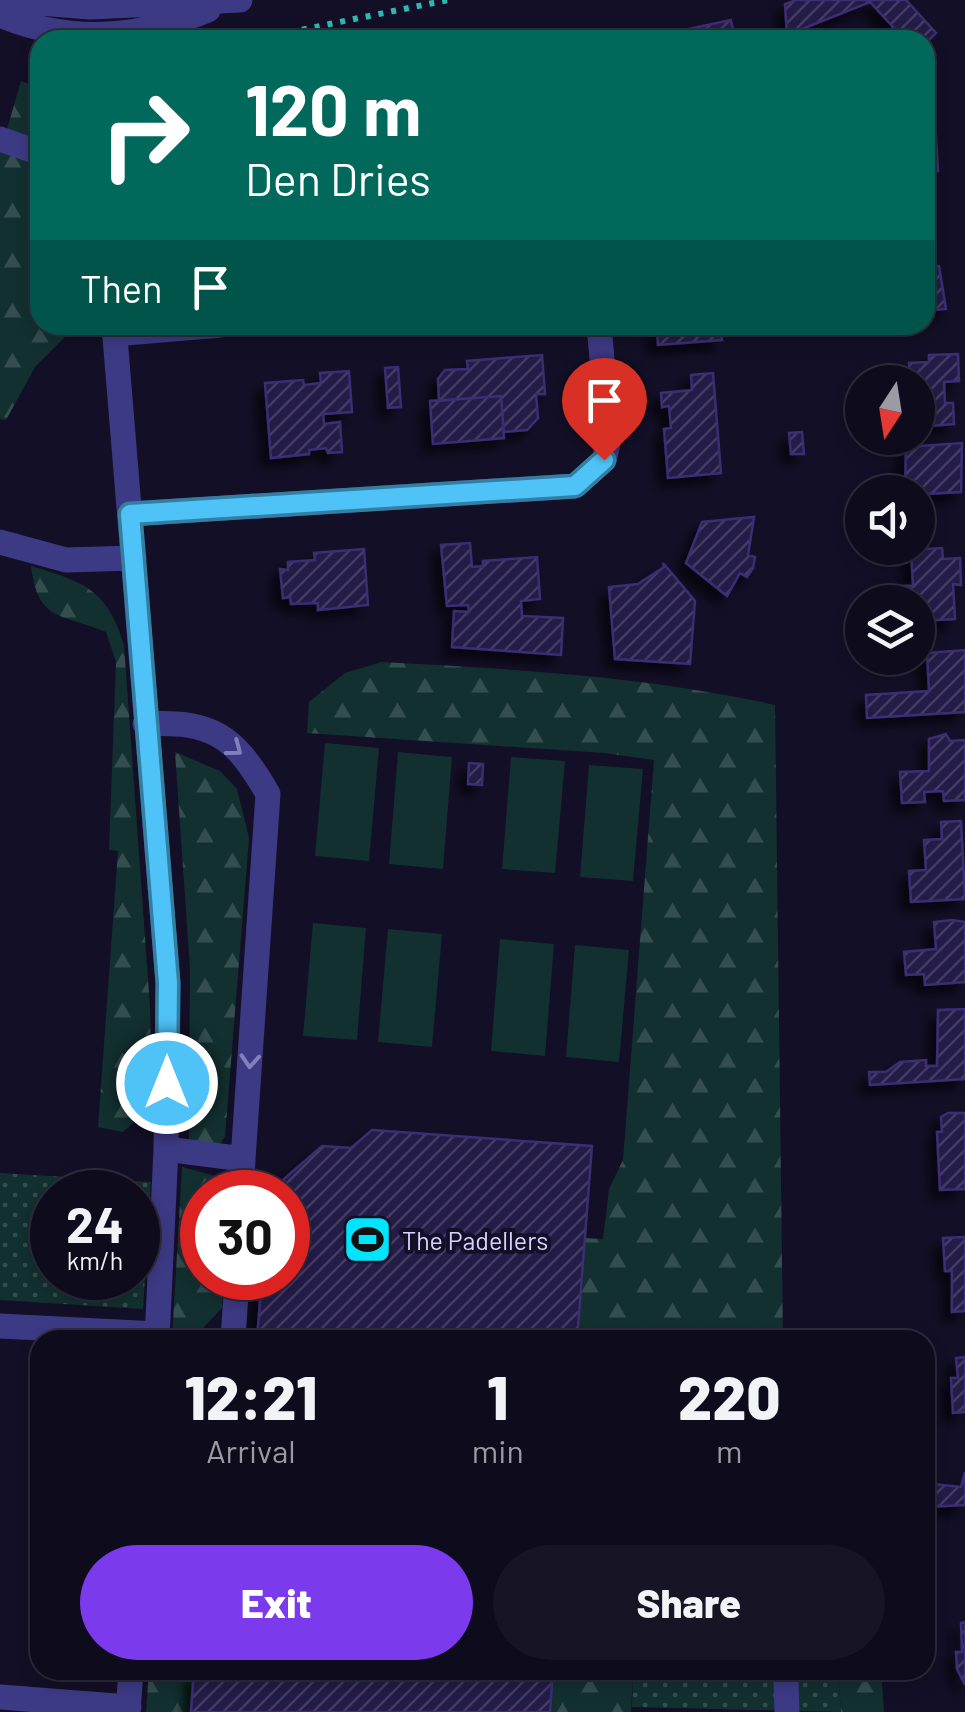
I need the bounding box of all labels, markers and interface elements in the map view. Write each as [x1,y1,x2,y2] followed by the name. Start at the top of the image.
[245,66,421,150] text: 120 m
[80,70,210,200] icon: right
[245,151,431,205] text: Den Dries
[183,260,238,315] icon: arrive
[80,265,163,311] text: Then
[562,358,647,461] pin
[845,365,935,455] north arrow
[845,365,935,675] map controls
[577,373,632,428] icon: arrive
[845,475,935,565] button: sound
[845,585,935,675] button: layers
[223,737,241,754] one-way arrow
[115,1031,219,1135] position arrow
[240,1053,261,1069] one-way arrow
[180,1170,310,1300] speed limit sign: 30
[66,1193,124,1253] text: 24
[341,1214,393,1266] sports icon: The Padellers
[402,1225,548,1255] place label: The Padellers
[67,1245,123,1275] text: km/h
[184,1360,317,1432] text: 12:21
[487,1360,508,1432] text: 1
[678,1360,781,1432] text: 220
[206,1431,296,1469] text: Arrival
[472,1431,524,1469] text: min
[716,1431,743,1469] text: m
[80,1545,473,1660] button: Exit
[493,1545,885,1660] button: Share

